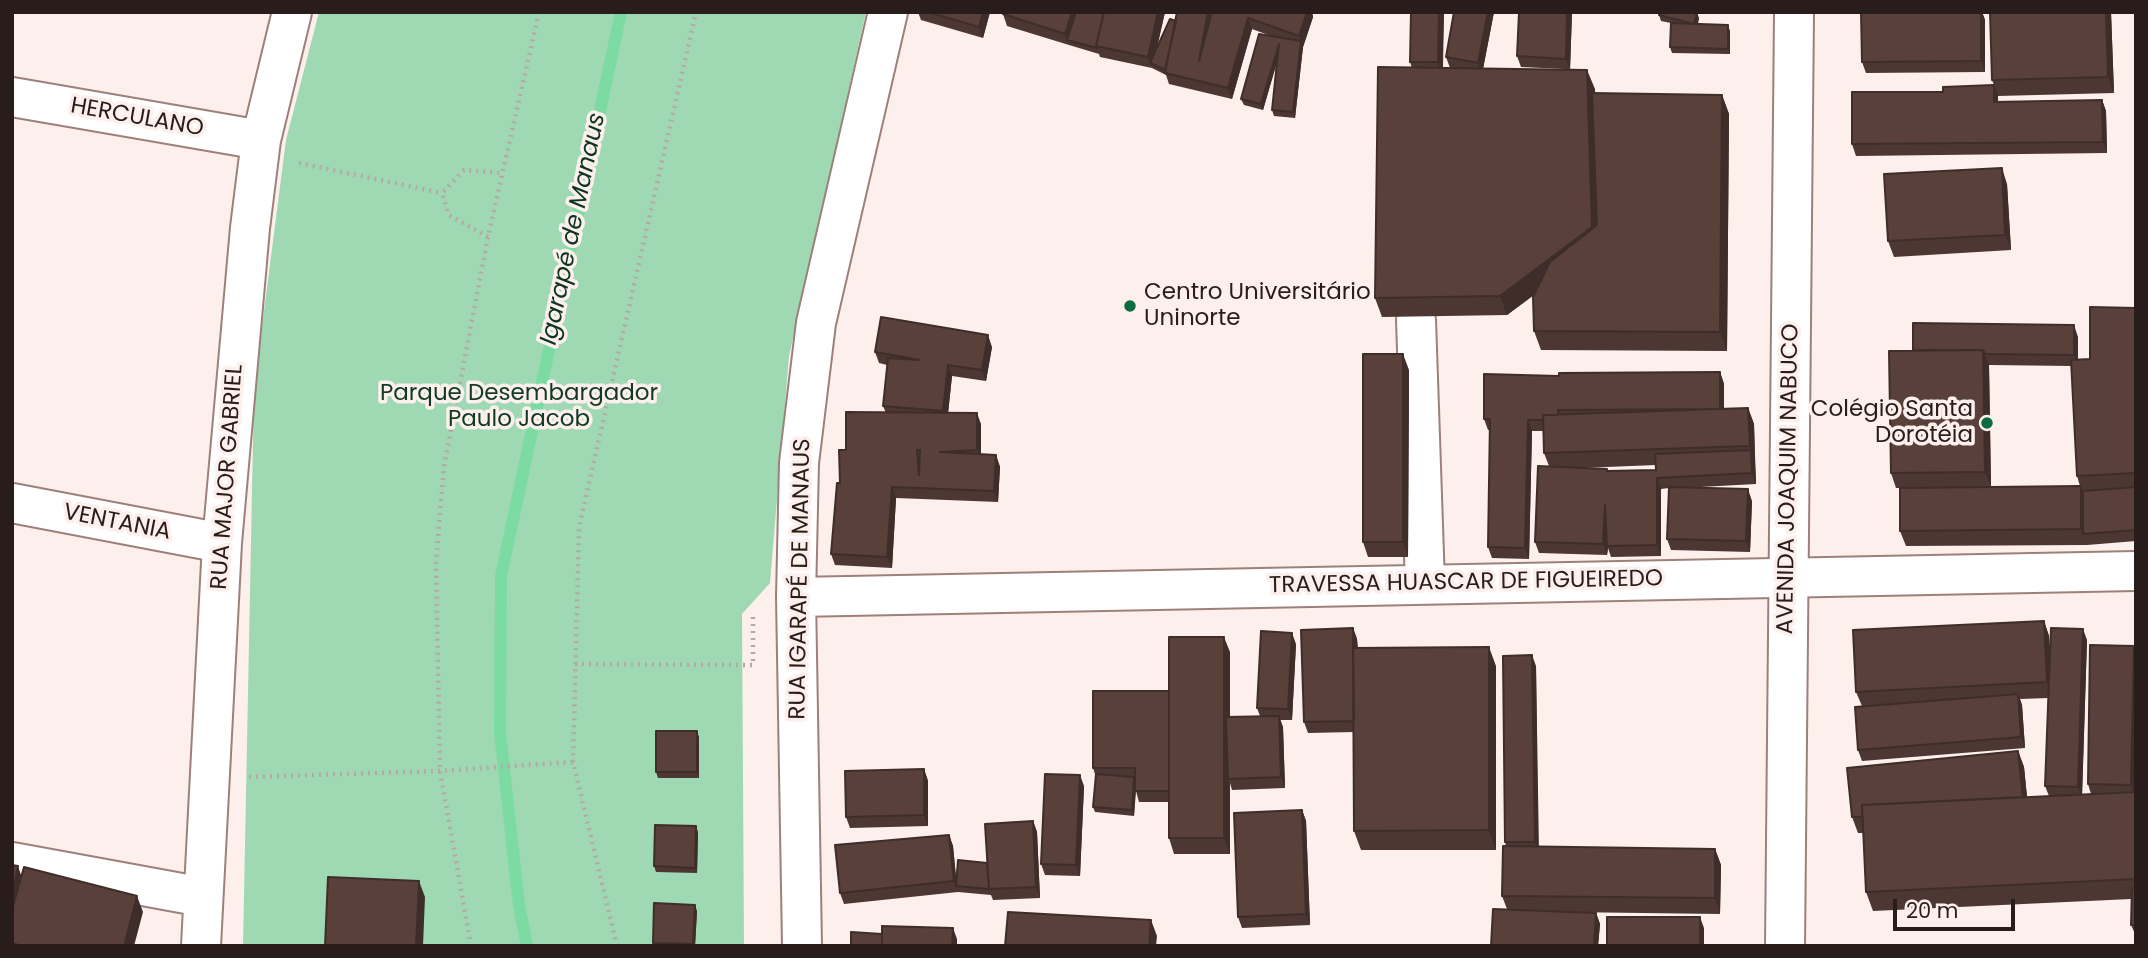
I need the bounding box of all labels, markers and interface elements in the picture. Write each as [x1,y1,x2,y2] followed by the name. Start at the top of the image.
[68,93,206,143] street label: HERCULANO
[535,110,613,348] water label: Igarapé de Manaus
[1144,279,1371,333] place label: Centro Universitário Uninorte
[1122,298,1138,314] marker: Centro Universitário Uninorte
[1772,323,1806,635] street label: AVENIDA JOAQUIM NABUCO
[206,363,250,591] street label: RUA MAJOR GABRIEL
[380,380,658,434] park label: Parque Desembargador Paulo Jacob
[1811,396,1973,450] place label: Colégio Santa Dorotéia
[1979,415,1995,431] marker: Colégio Santa Dorotéia
[785,438,817,720] street label: RUA IGARAPÉ DE MANAUS
[61,499,173,547] street label: VENTANIA
[1269,566,1663,600] street label: TRAVESSA HUASCAR DE FIGUEIREDO
[1896,884,2018,928] scale bar
[1906,896,1959,925] text: 20 m

